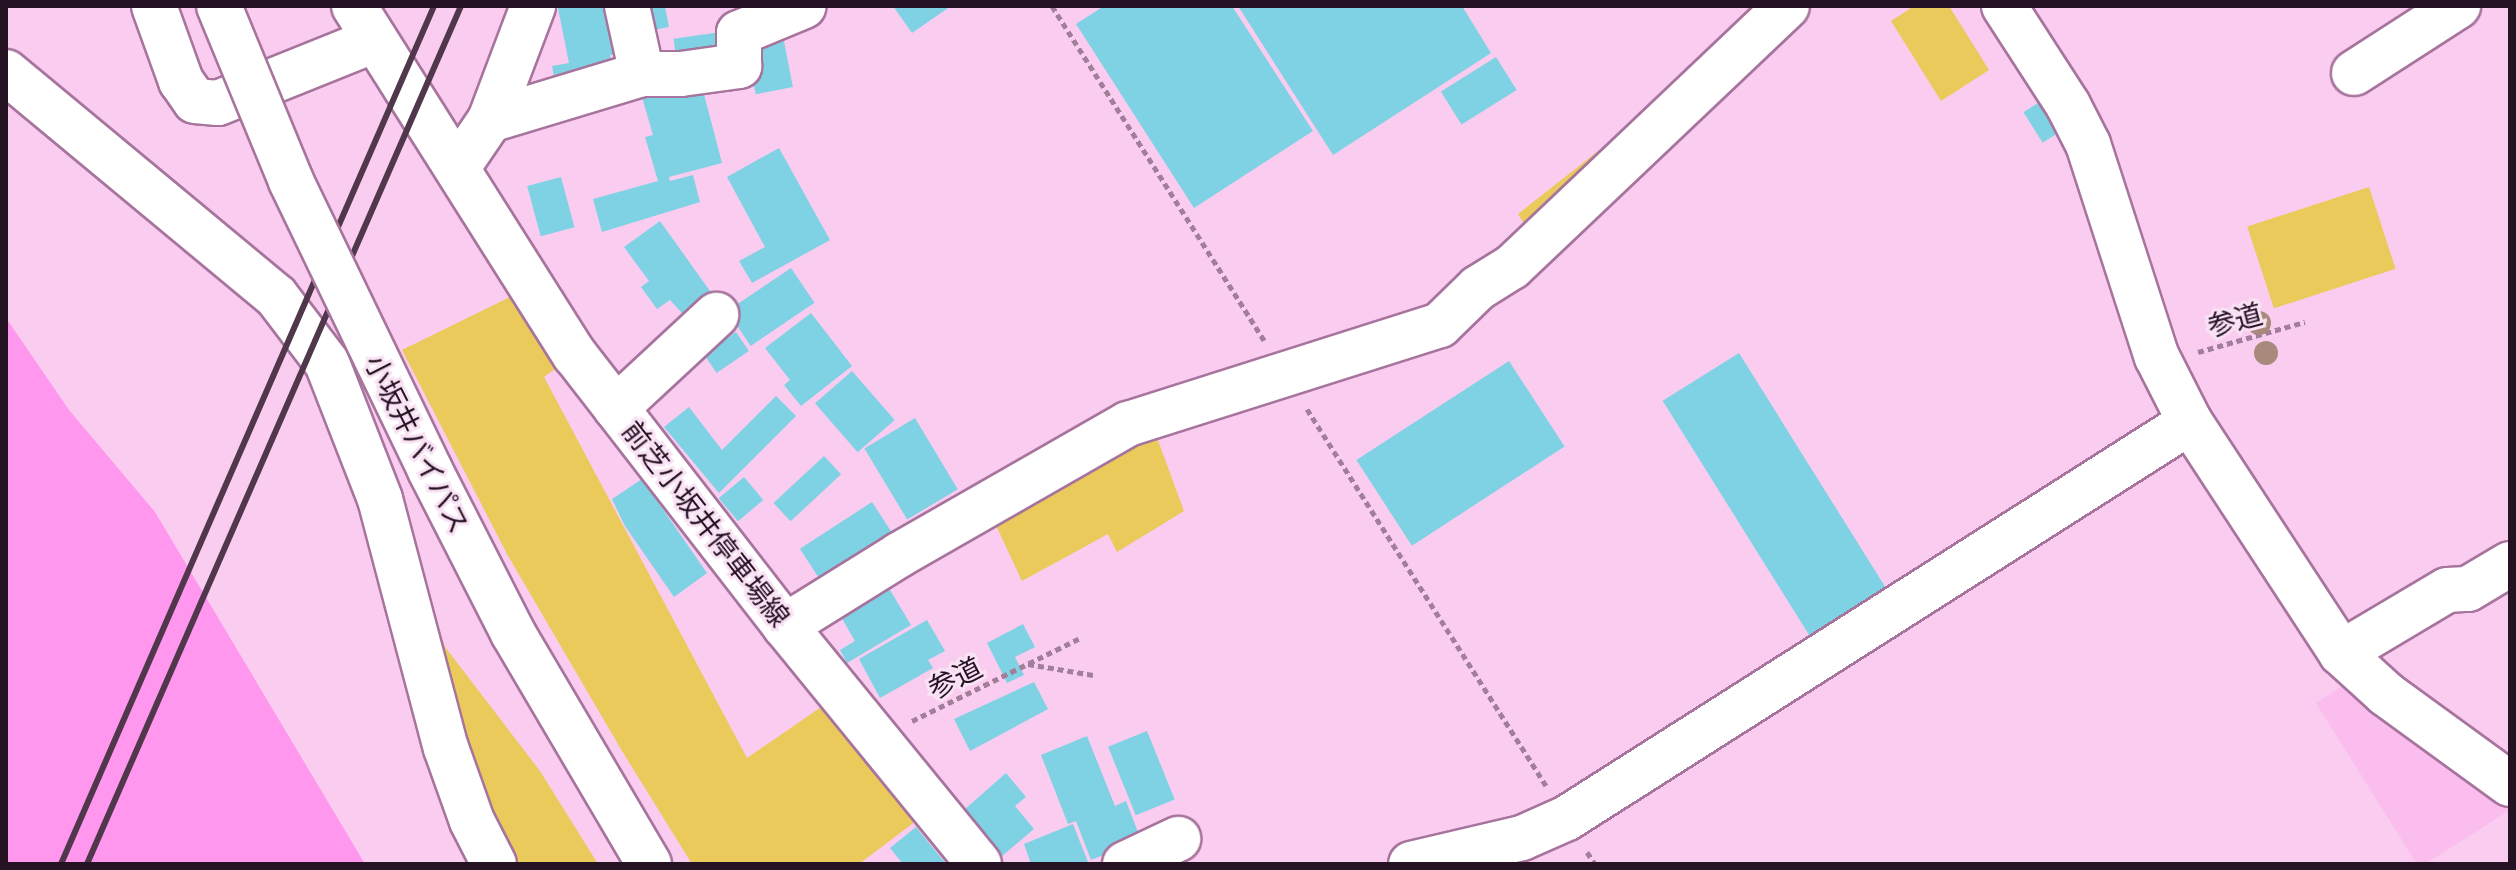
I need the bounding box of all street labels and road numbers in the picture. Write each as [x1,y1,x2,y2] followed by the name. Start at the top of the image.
[2204,297,2266,343] street label: 参道
[358,349,476,539] street label: 小坂井バイパス
[615,414,797,634] street label: 前芝小坂井停車場線
[922,650,988,706] street label: 参道

